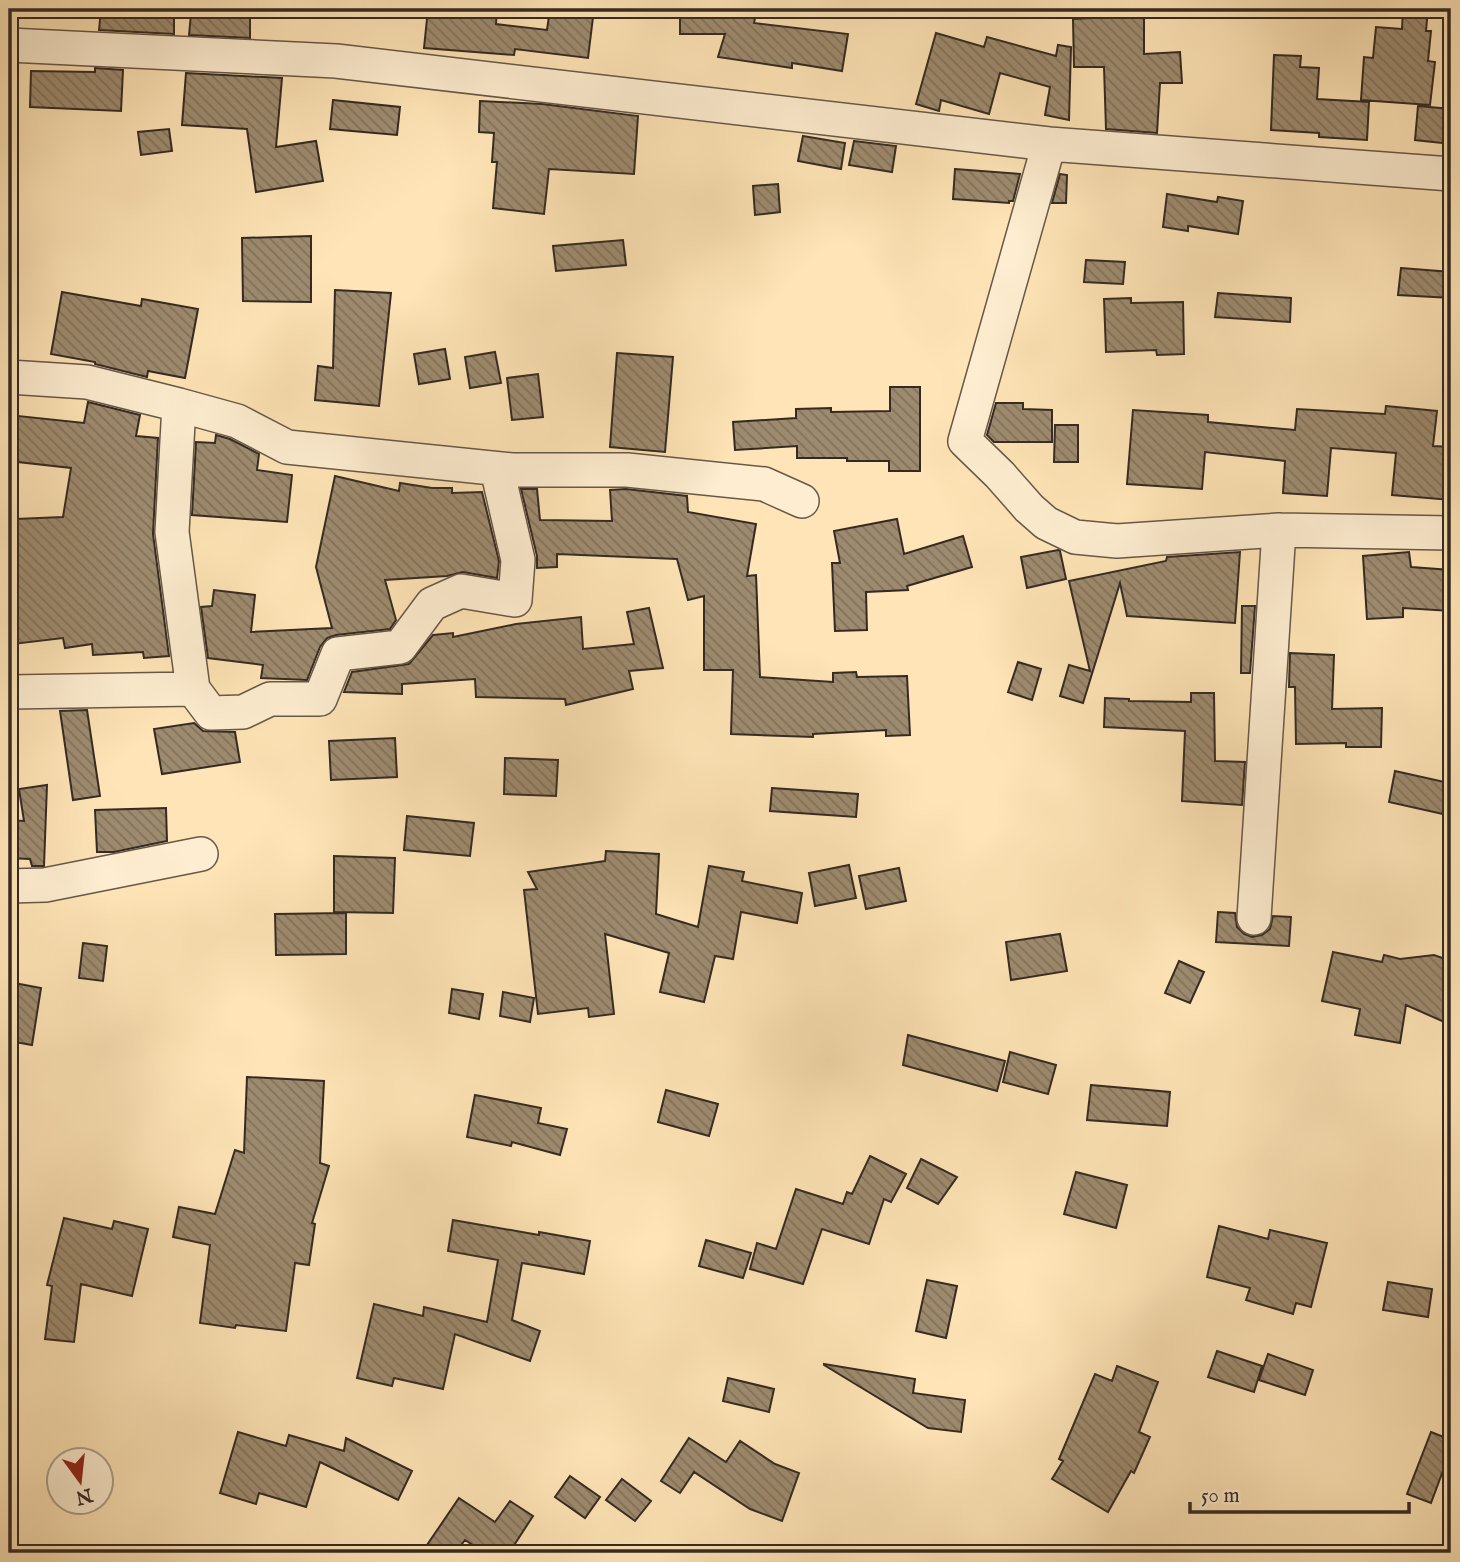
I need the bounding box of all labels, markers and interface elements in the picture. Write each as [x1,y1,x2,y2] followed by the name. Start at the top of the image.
[46,1446,116,1516] north arrow
[1190,1471,1409,1515] scale bar
[72,1482,96,1509] text: N
[1201,1483,1240,1510] text: 50 m

